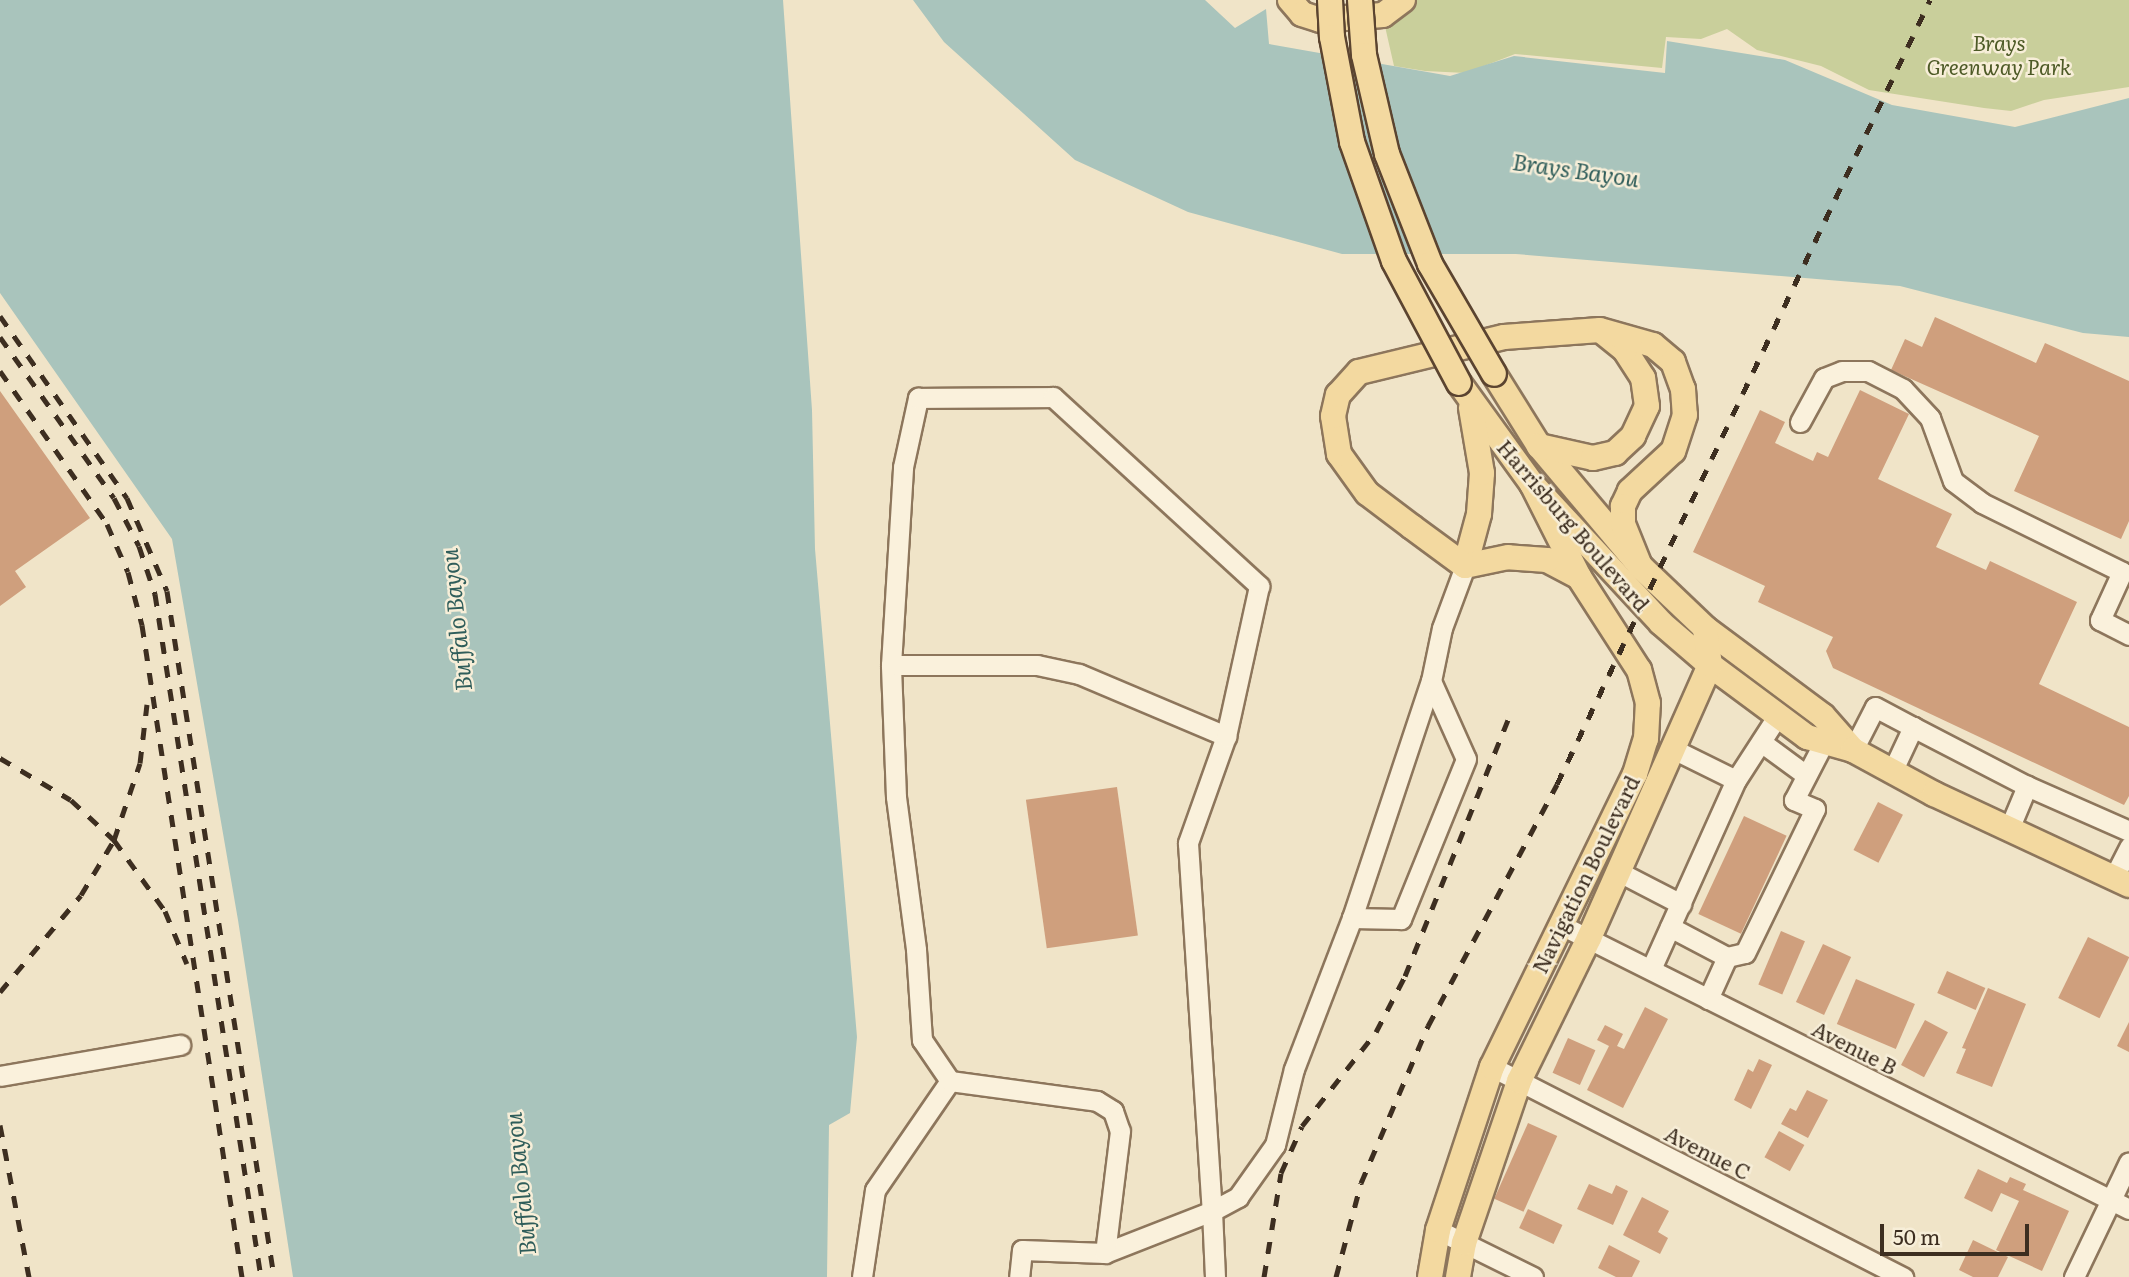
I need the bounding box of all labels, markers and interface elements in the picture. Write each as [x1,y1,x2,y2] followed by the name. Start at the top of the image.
[1927,29,2071,79] park label: Brays Greenway Park
[1511,146,1641,192] water label: Brays Bayou
[1493,434,1655,616] street label: Harrisburg Boulevard
[434,547,476,693] water label: Buffalo Bayou
[1526,771,1644,977] street label: Navigation Boulevard
[1808,1015,1902,1079] street label: Avenue B
[498,1111,540,1257] water label: Buffalo Bayou
[1661,1120,1755,1184] street label: Avenue C
[1884,1210,2033,1254] scale bar
[1893,1220,1940,1251] text: 50 m

